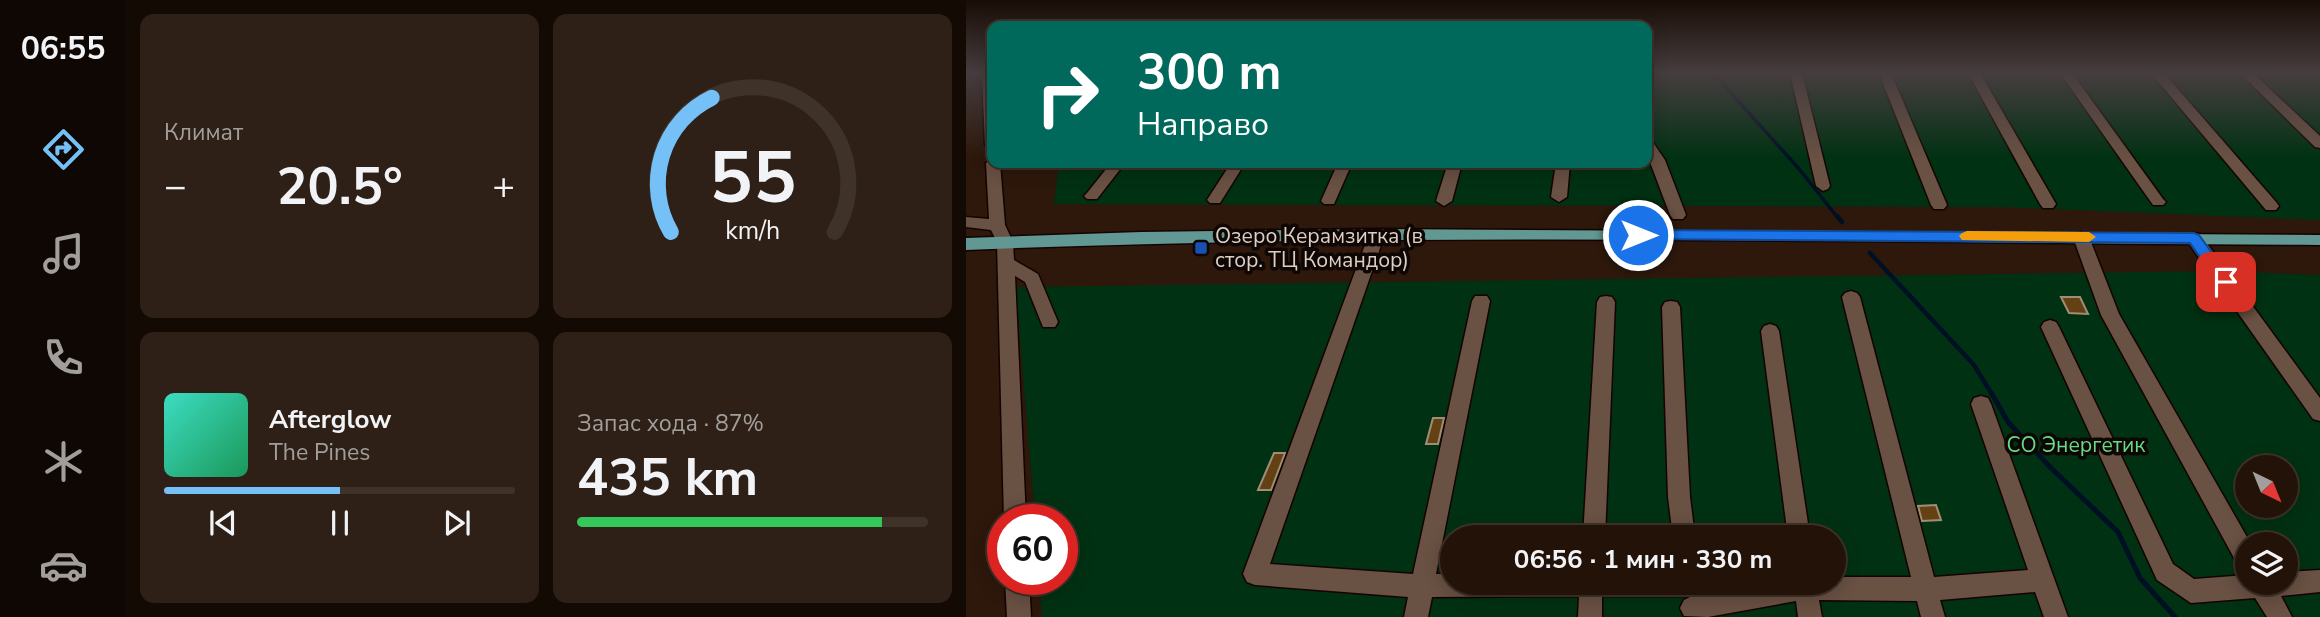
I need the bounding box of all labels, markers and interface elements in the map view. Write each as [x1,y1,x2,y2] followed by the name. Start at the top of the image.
[21,27,105,70] text: 06:55
[1137,39,1281,106] text: 300 m
[1022,49,1113,140] icon: right
[1137,103,1269,146] text: Направо
[164,117,243,148] text: Климат
[39,125,88,174] icon: directions
[709,128,796,228] text: 55
[276,151,403,222] text: 20.5°
[164,161,187,212] text: −
[492,161,515,212] text: +
[1601,198,1675,272] position arrow
[725,214,780,248] text: km/h
[1215,222,1423,274] place label: Озеро Керамзитка (в стор. ТЦ Командор)
[39,229,88,278] icon: music
[1193,240,1209,256] marker: Озеро Керамзитка (в стор. ТЦ Командор)
[2196,252,2256,312] pin
[2207,263,2245,301] icon: arrive
[39,333,88,382] icon: phone
[269,402,392,437] text: Afterglow
[577,408,764,439] text: Запас хода · 87%
[2007,431,2146,459] park label: СО Энергетик
[39,437,88,486] icon: climate
[269,437,370,468] text: The Pines
[577,442,758,513] text: 435 km
[2235,455,2298,518] north arrow
[2235,455,2298,595] map controls
[204,504,242,542] icon: previous
[321,504,359,542] icon: pause
[438,504,476,542] icon: next
[987,504,1078,595] speed limit sign: 60
[2235,532,2298,595] button: layers
[39,541,88,590] icon: car
[1514,542,1772,577] text: 06:56 · 1 мин · 330 m

